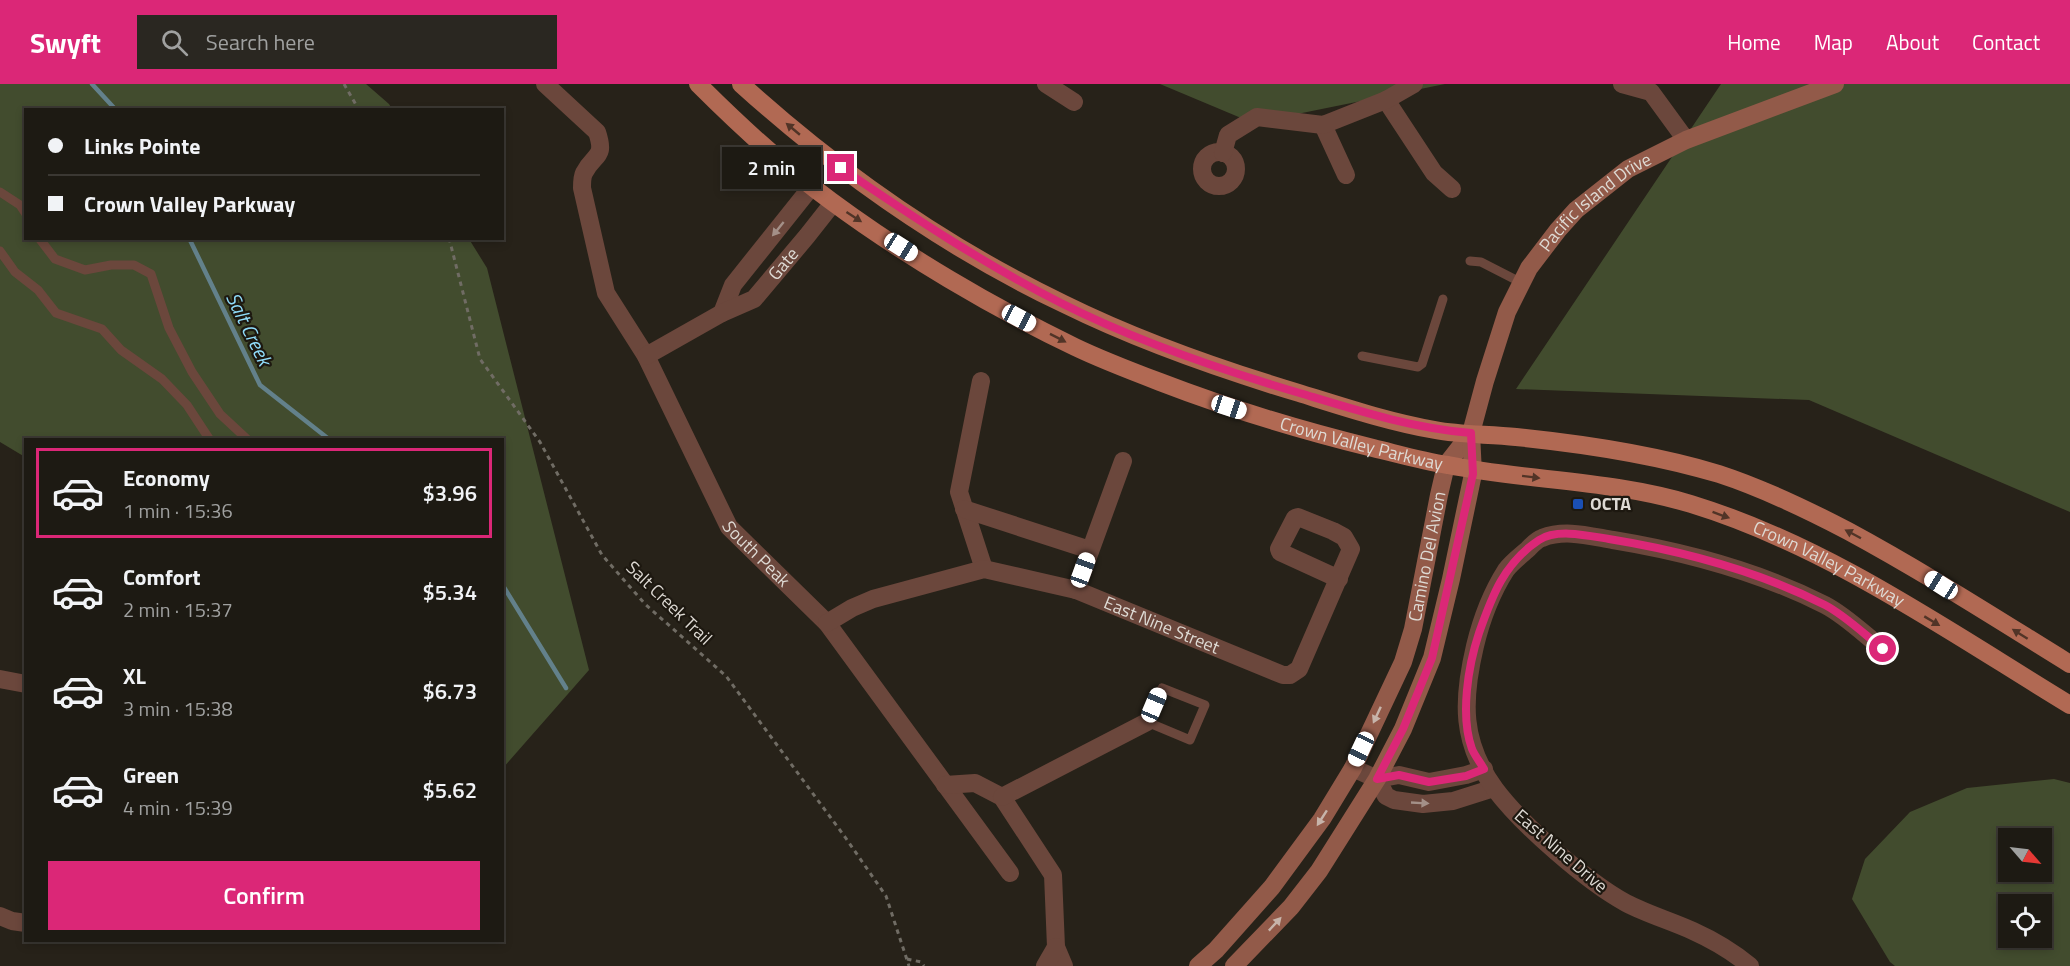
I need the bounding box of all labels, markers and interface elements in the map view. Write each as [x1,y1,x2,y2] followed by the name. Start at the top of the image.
[137,15,557,69] search box
[30,21,101,64] text: Swyft
[206,25,315,59] text: Search here
[158,26,191,59] icon: search
[1727,26,1781,58] text: Home
[1814,26,1853,58] text: Map
[1886,26,1939,58] text: About
[1972,26,2040,58] text: Contact
[786,123,801,136] one-way arrow
[84,129,201,163] text: Links Pointe
[1532,146,1656,257] street label: Pacific Island Drive
[721,147,820,189] callout: 2 min
[747,152,796,183] text: 2 min
[827,154,854,181] route end
[84,187,295,221] text: Crown Valley Parkway
[846,211,863,222] one-way arrow
[771,221,784,237] one-way arrow
[881,230,921,264] car
[761,241,805,286] street label: Gate
[218,287,282,373] water label: Salt Creek
[999,302,1039,334] car
[1049,333,1066,343] one-way arrow
[1209,393,1249,421] car
[1277,410,1445,477] street label: Crown Valley Parkway
[123,461,210,495] text: Economy
[51,466,105,520] icon: car
[1521,472,1540,482] one-way arrow
[422,476,477,510] text: $3.96
[1401,489,1452,624] street label: Camino Del Avion
[1590,490,1631,517] place label: OCTA
[123,495,233,526] text: 1 min · 15:36
[1571,497,1585,511] marker: OCTA
[1712,511,1730,520] one-way arrow
[1749,514,1910,614] street label: Crown Valley Parkway
[715,516,797,593] street label: South Peak
[1844,529,1861,539] one-way arrow
[1068,550,1098,590] car
[620,554,719,651] street label: Salt Creek Trail
[123,560,201,594] text: Comfort
[51,565,105,619] icon: car
[1921,568,1961,602] car
[422,575,477,609] text: $5.34
[1100,589,1225,661] street label: East Nine Street
[123,594,233,625] text: 2 min · 15:37
[1924,615,1941,626] one-way arrow
[2012,628,2028,639] one-way arrow
[1869,635,1896,662] route start
[123,659,146,693] text: XL
[51,664,105,718] icon: car
[422,674,477,708] text: $6.73
[1139,685,1169,725] car
[123,693,233,724] text: 3 min · 15:38
[1373,706,1382,723] one-way arrow
[1345,729,1377,769] car
[123,758,179,792] text: Green
[51,763,105,817] icon: car
[422,773,477,807] text: $5.62
[123,792,233,823] text: 4 min · 15:39
[1411,798,1430,807] one-way arrow
[1509,802,1614,899] street label: East Nine Drive
[1316,809,1328,825] one-way arrow
[1998,828,2052,882] north arrow
[1998,828,2052,948] map controls
[48,861,480,930] button: Confirm
[1998,894,2052,948] button: locate
[1268,917,1282,932] one-way arrow

